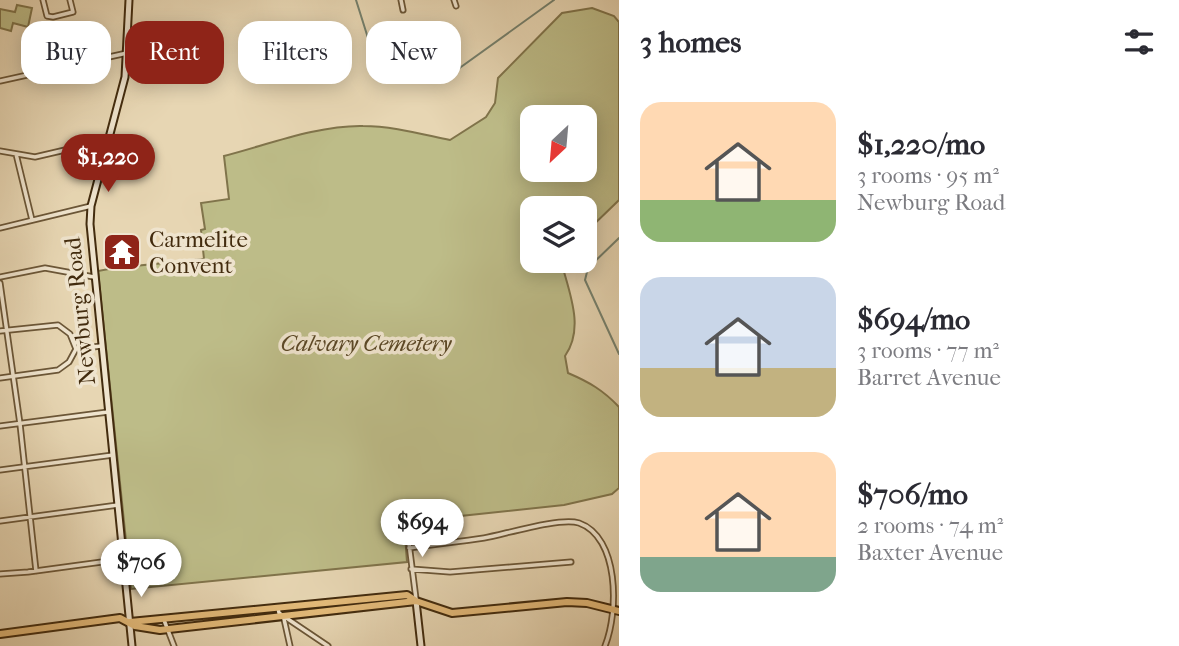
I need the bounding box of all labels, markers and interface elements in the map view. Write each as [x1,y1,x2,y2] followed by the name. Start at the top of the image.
[21,21,111,84] chip: Buy
[125,21,224,84] chip: Rent
[238,21,352,84] chip: Filters
[366,21,461,84] chip: New
[1120,23,1158,61] icon: filters
[640,25,741,60] text: 3 homes
[520,105,597,182] north arrow
[520,105,597,273] map controls
[857,127,985,162] text: $1,220/mo
[696,130,780,214] icon: home
[51,134,165,194] pin: $1,220
[77,143,139,170] text: $1,220
[857,162,999,189] text: 3 rooms · 95 m²
[857,189,1005,216] text: Newburg Road
[520,196,597,273] button: layers
[149,226,248,279] place label: Carmelite Convent
[101,231,143,273] temple icon: Carmelite Convent
[59,235,101,386] street label: Newburg Road
[857,302,970,337] text: $694/mo
[696,305,780,389] icon: home
[280,330,452,357] park label: Calvary Cemetery
[857,337,999,364] text: 3 rooms · 77 m²
[857,364,1001,391] text: Barret Avenue
[857,477,968,512] text: $706/mo
[696,480,780,564] icon: home
[381,500,463,559] pin: $694
[397,508,447,535] text: $694
[857,512,1003,539] text: 2 rooms · 74 m²
[857,539,1003,566] text: Baxter Avenue
[100,540,182,599] pin: $706
[117,548,165,575] text: $706

